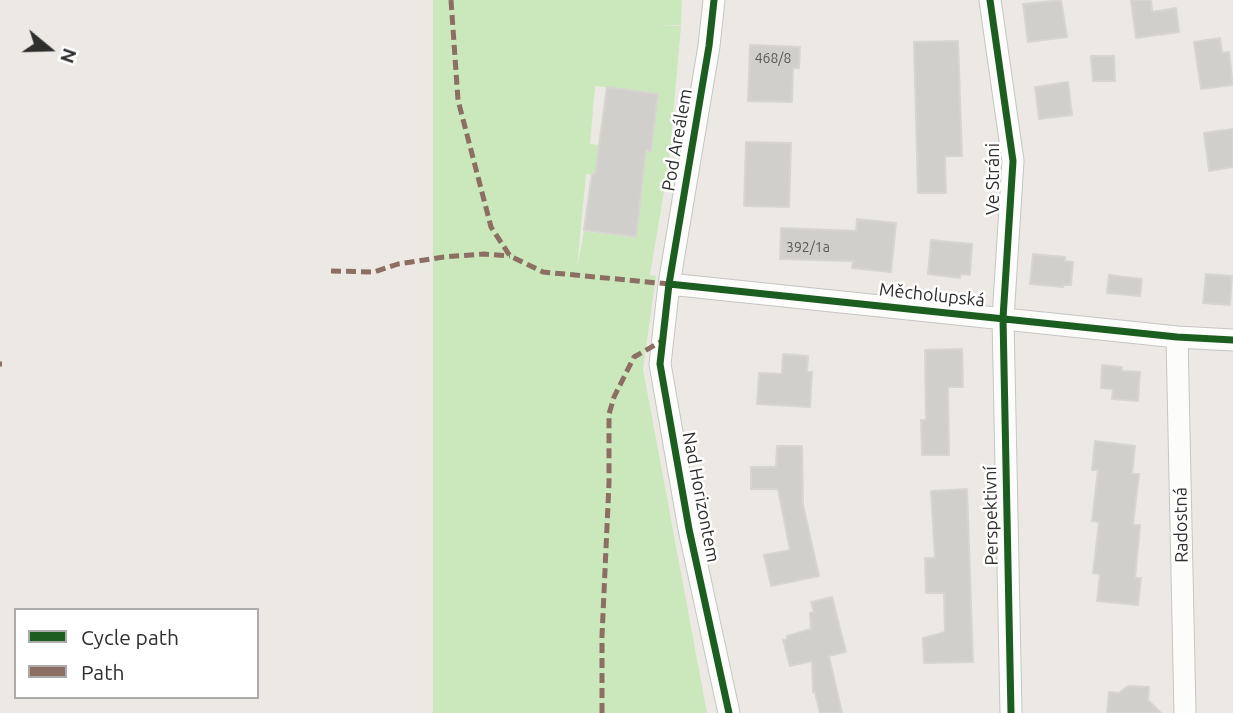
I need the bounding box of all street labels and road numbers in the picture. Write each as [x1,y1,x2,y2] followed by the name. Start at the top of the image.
[657,87,697,193] street label: Pod Areálem
[982,143,1004,215] street label: Ve Stráni
[878,279,986,311] street label: Měcholupská
[678,430,724,564] street label: Nad Horizontem
[979,466,1003,566] street label: Perspektivní
[1170,487,1192,563] street label: Radostná

